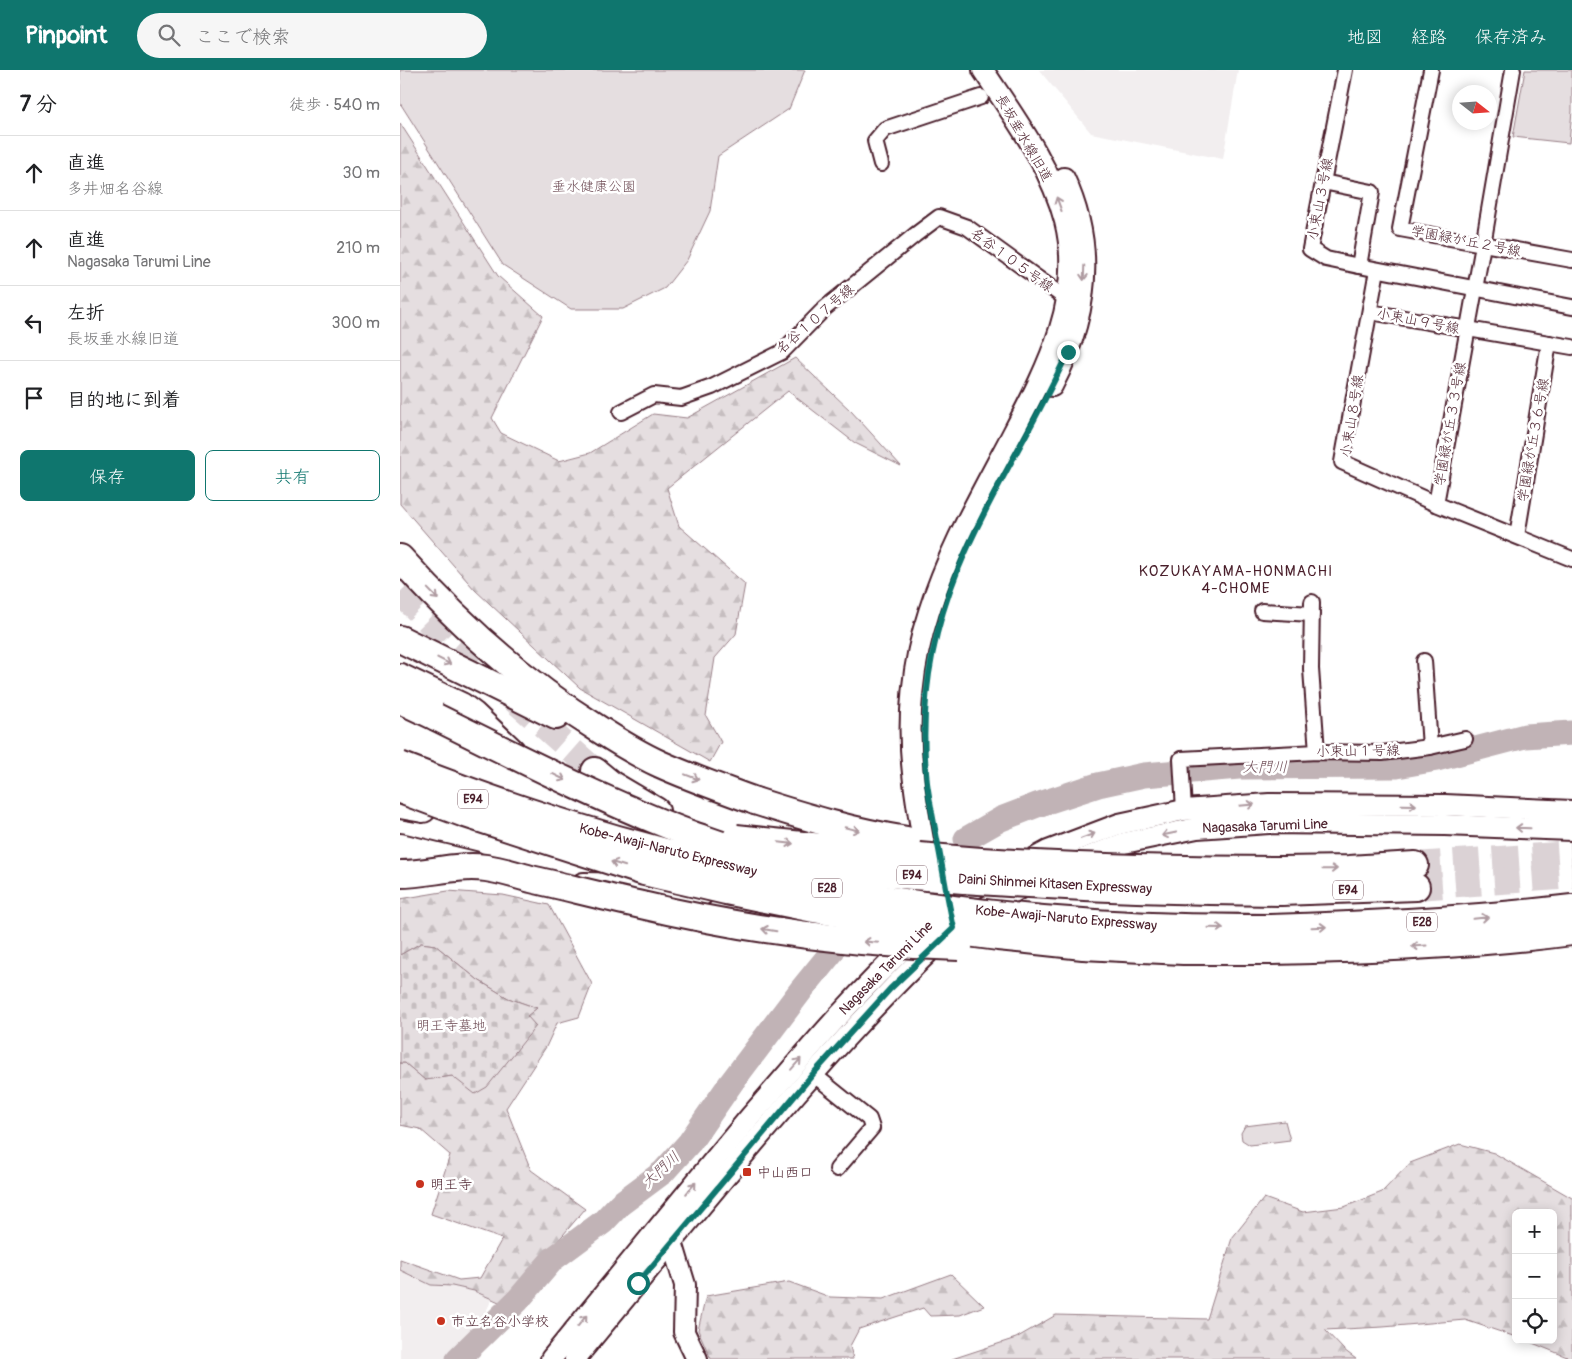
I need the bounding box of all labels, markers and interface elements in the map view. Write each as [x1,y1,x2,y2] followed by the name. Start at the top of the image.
[137,13,487,58] search box
[25,21,107,50] text: Pinpoint
[155,21,183,49] icon: search
[195,25,290,49] text: ここで検索
[1347,26,1383,49] text: 地図
[1411,26,1447,49] text: 経路
[1475,26,1547,49] text: 保存済み
[1452,85,1497,130] north arrow
[20,91,57,118] text: 7 分
[992,91,1056,185] street label: 長坂垂水線旧道
[289,95,380,115] text: 徒歩 · 540 m
[67,151,105,175] text: 直進
[1304,156,1336,242] street label: 小束山３号線
[20,159,48,187] icon: ahead
[342,163,380,183] text: 30 m
[552,178,636,195] park label: 垂水健康公園
[67,179,163,199] text: 多井畑名谷線
[1054,196,1063,212] one-way arrow
[1409,222,1523,260] street label: 学園緑が丘２号線
[967,224,1057,296] street label: 名谷１０５号線
[67,228,105,252] text: 直進
[20,234,48,262] icon: ahead
[336,238,380,258] text: 210 m
[67,252,211,272] text: Nagasaka Tarumi Line
[1079,264,1089,280] one-way arrow
[772,280,858,358] street label: 名谷１０７号線
[67,301,105,325] text: 左折
[1375,305,1461,337] street label: 小束山９号線
[20,309,48,337] icon: left
[332,313,380,333] text: 300 m
[67,329,179,349] text: 長坂垂水線旧道
[1057,341,1080,364] route end
[1431,360,1469,488] street label: 学園緑が丘３３号線
[1337,373,1367,459] street label: 小束山８号線
[1514,376,1552,504] street label: 学園緑が丘３６号線
[20,384,48,412] icon: arrive
[67,388,181,412] text: 目的地に到着
[20,450,195,501] button: 保存
[205,450,380,501] button: 共有
[1139,562,1333,598] district label: KOZUKAYAMA-HONMACHI 4-CHOME
[427,587,439,600] one-way arrow
[436,656,451,666] one-way arrow
[1316,742,1400,760] street label: 小束山１号線
[1242,758,1288,777] water label: 大門川
[551,773,566,782] one-way arrow
[684,773,700,782] one-way arrow
[458,790,488,809] road number: E94
[1400,800,1417,810] one-way arrow
[1238,801,1254,810] one-way arrow
[1202,815,1328,837] street label: Nagasaka Tarumi Line
[577,820,759,880] street label: Kobe-Awaji-Naruto Expressway
[1516,824,1532,833] one-way arrow
[844,825,860,834] one-way arrow
[1162,829,1178,839] one-way arrow
[1080,831,1095,840] one-way arrow
[777,838,793,848] one-way arrow
[610,858,626,868] one-way arrow
[1322,864,1338,874] one-way arrow
[897,866,927,884] road number: E94
[958,870,1152,898] street label: Daini Shinmei Kitasen Expressway
[812,878,842,898] road number: E28
[1333,880,1363,900] road number: E94
[974,902,1158,934] street label: Kobe-Awaji-Naruto Expressway
[1407,912,1437,932] road number: E28
[1473,913,1489,922] one-way arrow
[836,917,937,1018] street label: Nagasaka Tarumi Line
[1310,922,1327,932] one-way arrow
[1207,923,1223,933] one-way arrow
[761,924,777,934] one-way arrow
[864,937,880,947] one-way arrow
[1411,941,1427,950] one-way arrow
[416,1017,486,1034] park label: 明王寺墓地
[790,1058,801,1071] one-way arrow
[638,1148,684,1192] water label: 大門川
[757,1164,813,1181] place label: 中山西口
[741,1166,753,1178] marker: 中山西口
[430,1176,472,1193] place label: 明王寺
[414,1178,426,1190] marker: 明王寺
[685,1182,696,1195] one-way arrow
[1512,1209,1557,1344] map controls
[1512,1209,1557,1254] button: +
[1512,1254,1557,1299] button: −
[627,1272,650,1295] route start
[1512,1299,1557,1344] button: locate
[451,1313,549,1330] place label: 市立名谷小学校
[435,1315,447,1327] marker: 市立名谷小学校
[576,1315,587,1328] one-way arrow

